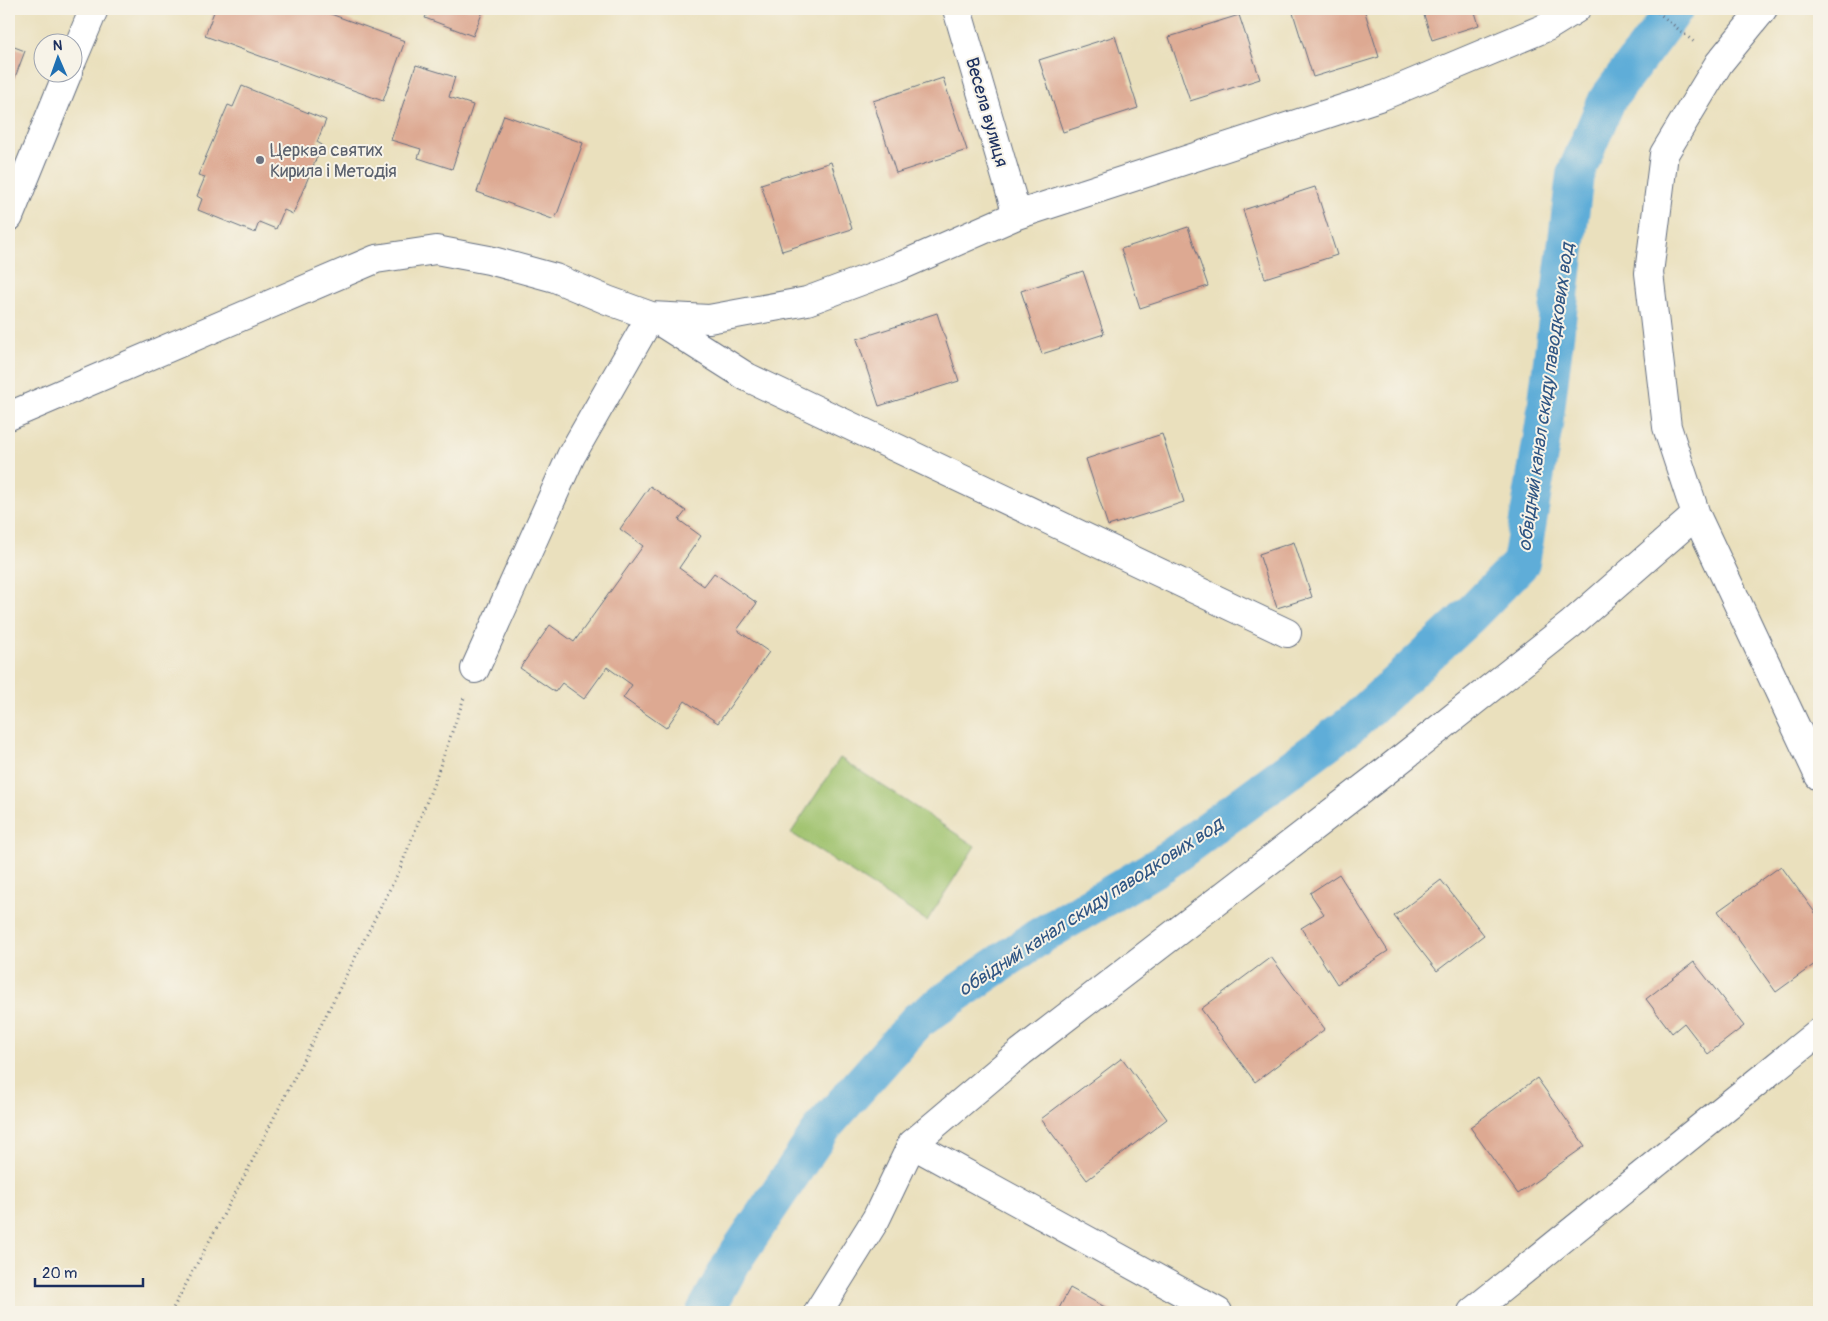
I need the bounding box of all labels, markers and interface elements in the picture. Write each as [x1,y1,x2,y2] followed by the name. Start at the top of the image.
[32,32,82,82] north arrow
[53,37,63,54] text: N
[960,55,1013,169] street label: Весела вулиця
[270,139,397,183] place label: Церква святих Кирила і Методія
[254,154,266,166] marker: Церква святих Кирила і Методія
[1513,240,1580,553] water label: обвідний канал скиду паводкових вод
[954,811,1229,1001] water label: обвідний канал скиду паводкових вод
[35,1256,142,1288] scale bar
[42,1264,77,1283] text: 20 m

